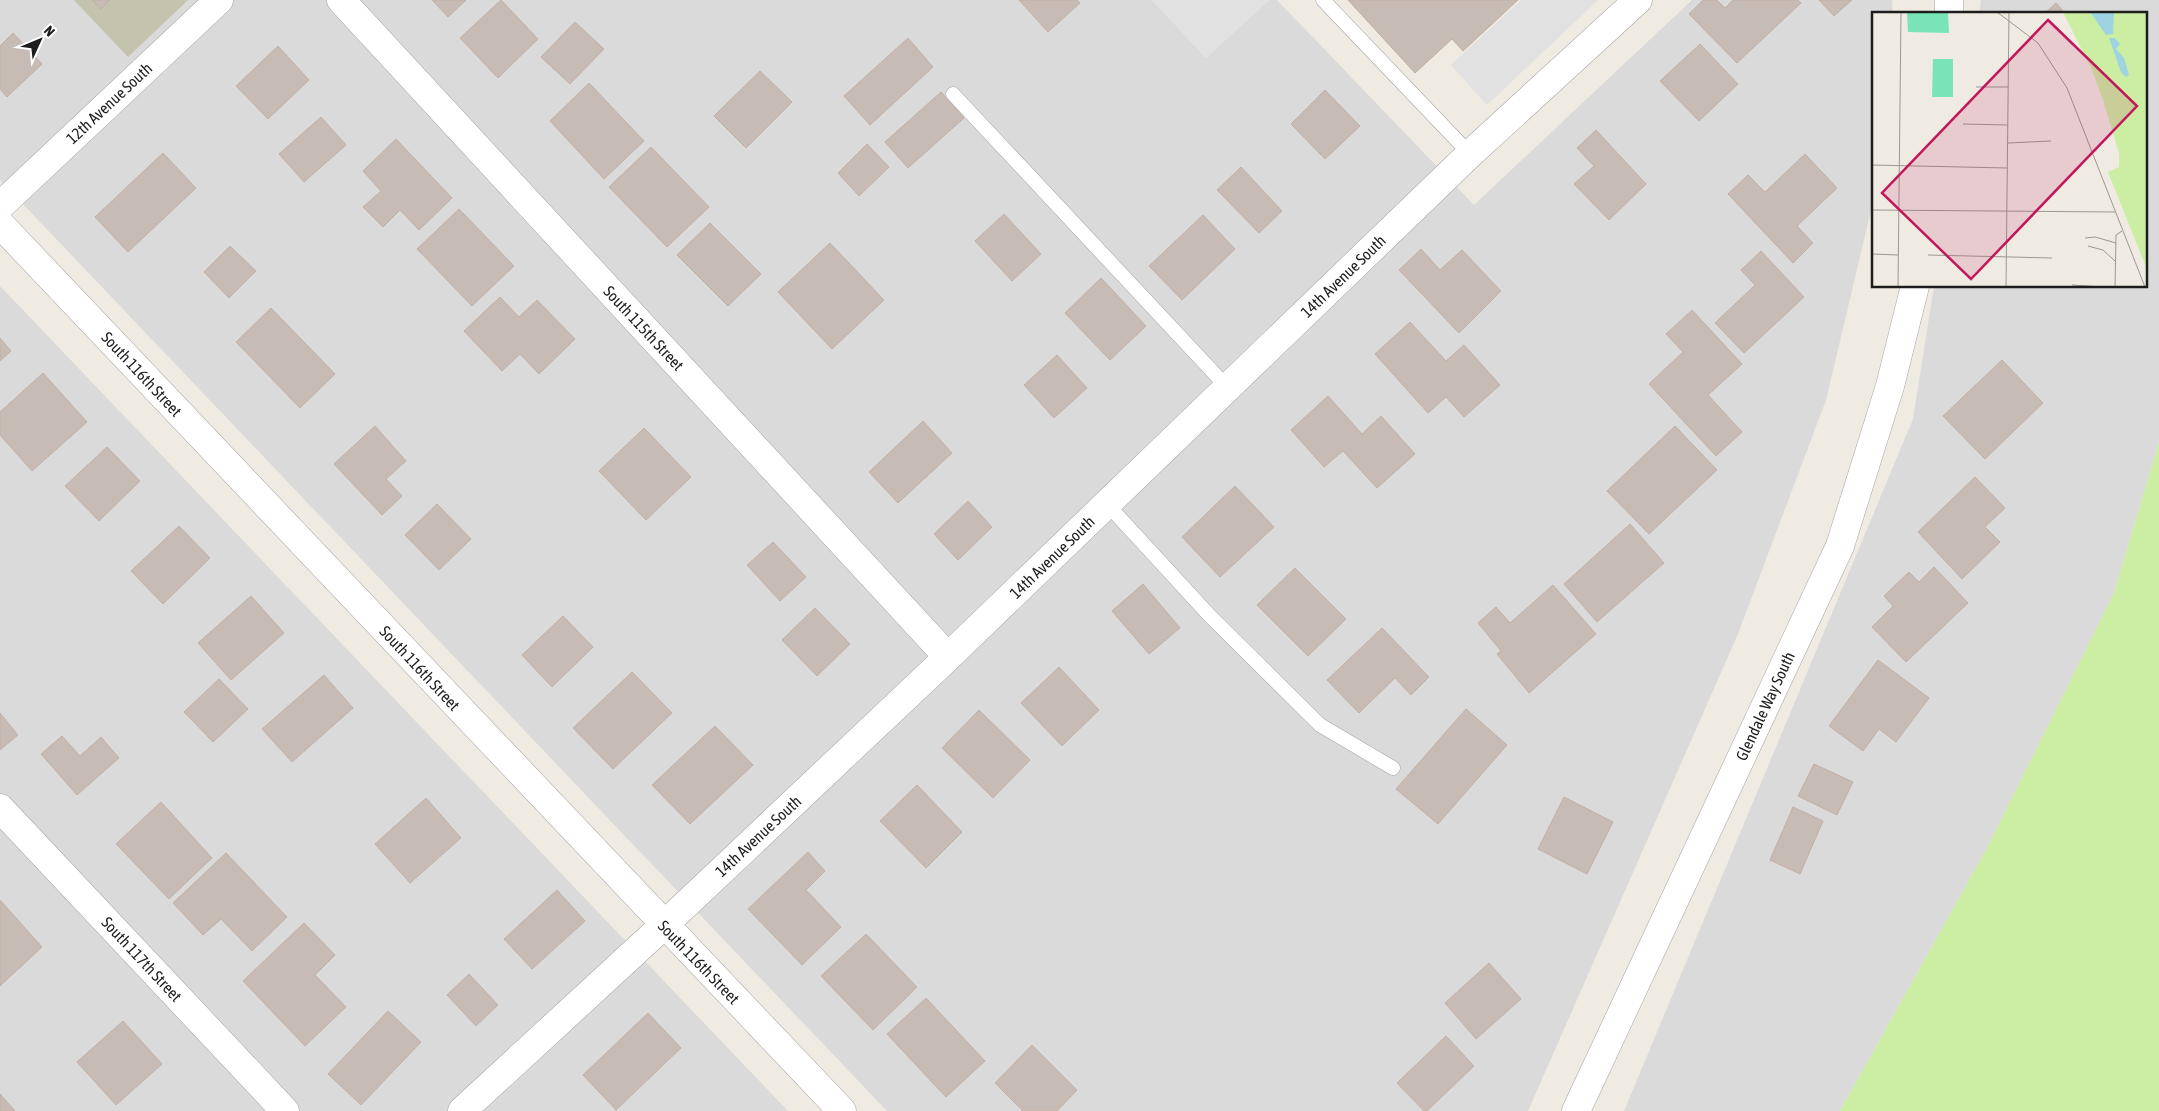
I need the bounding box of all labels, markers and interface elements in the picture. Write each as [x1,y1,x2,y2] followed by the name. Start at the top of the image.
[1872,12,2146,288] inset map
[15,15,65,65] north arrow
[41,22,58,39] text: N
[62,59,156,147] street label: 12th Avenue South
[1297,231,1389,321] street label: 14th Avenue South
[600,282,688,374] street label: South 115th Street
[98,328,186,420] street label: South 116th Street
[1006,512,1098,602] street label: 14th Avenue South
[376,622,464,714] street label: South 116th Street
[1732,649,1799,764] street label: Glendale Way South
[711,792,805,880] street label: 14th Avenue South
[98,913,186,1005] street label: South 117th Street
[655,917,744,1008] street label: South 116th Street

